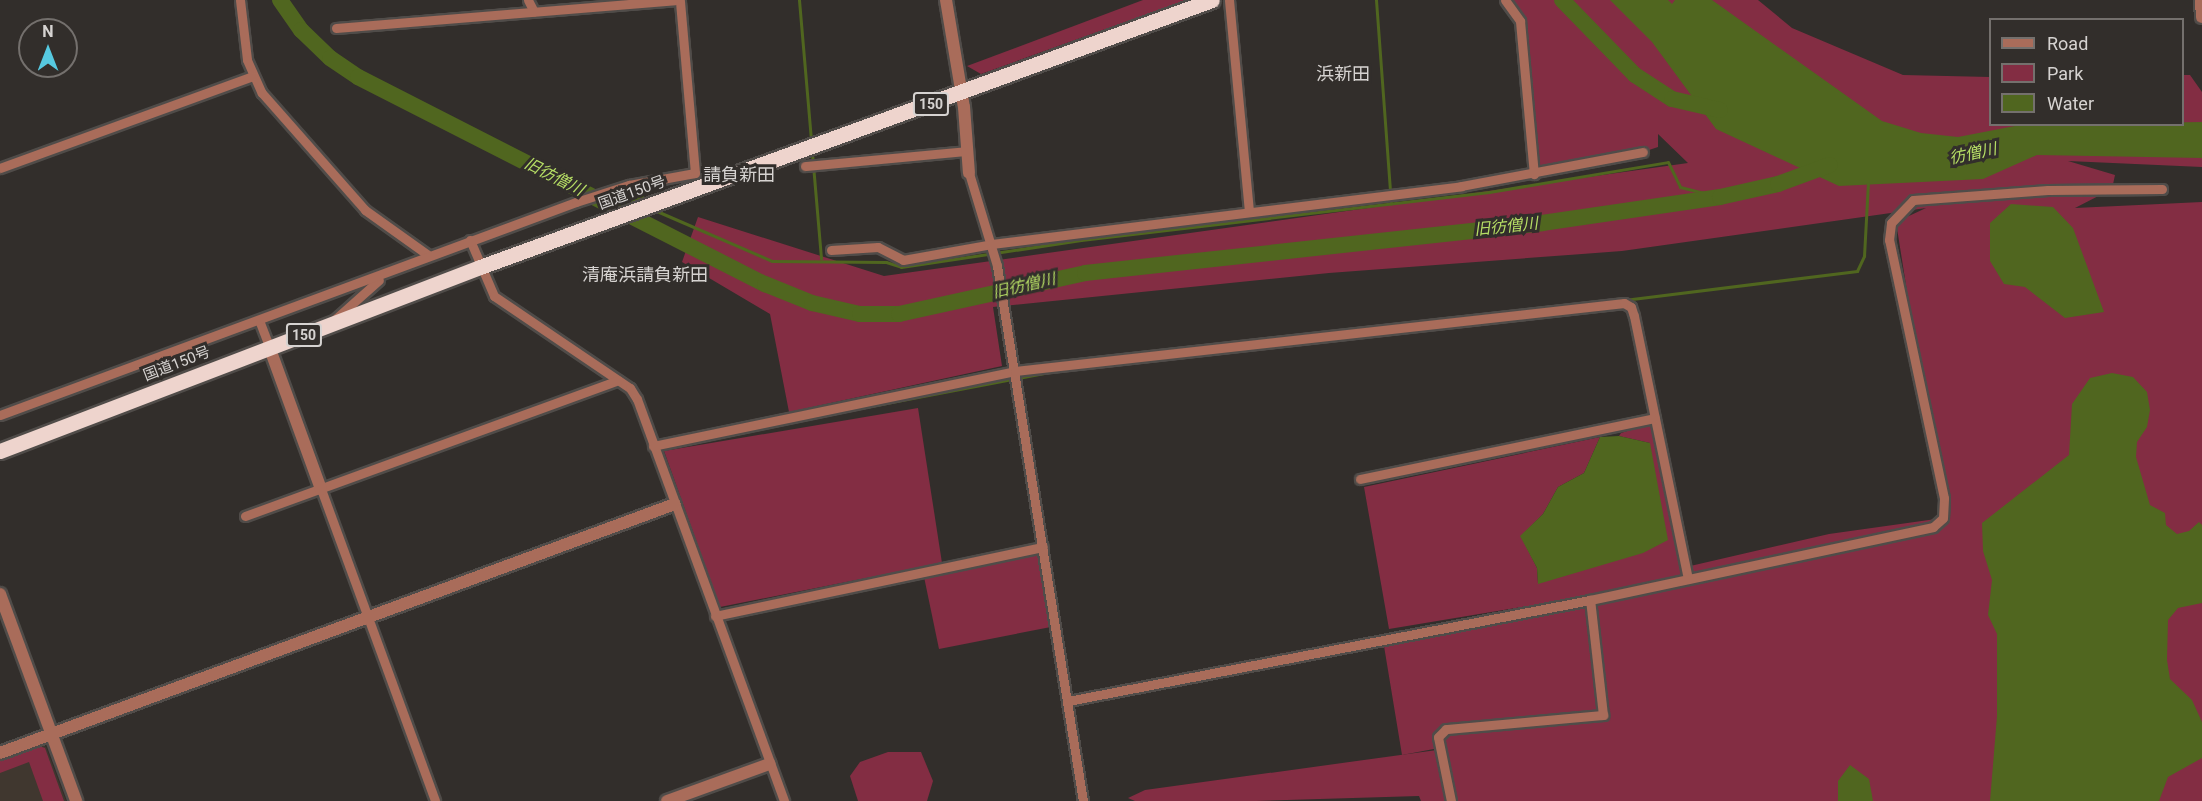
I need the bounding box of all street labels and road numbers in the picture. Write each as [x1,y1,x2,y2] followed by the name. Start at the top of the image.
[912,93,950,115] road number: 150
[596,173,668,213] street label: 国道150号
[284,324,324,346] road number: 150
[141,343,213,385] street label: 国道150号

